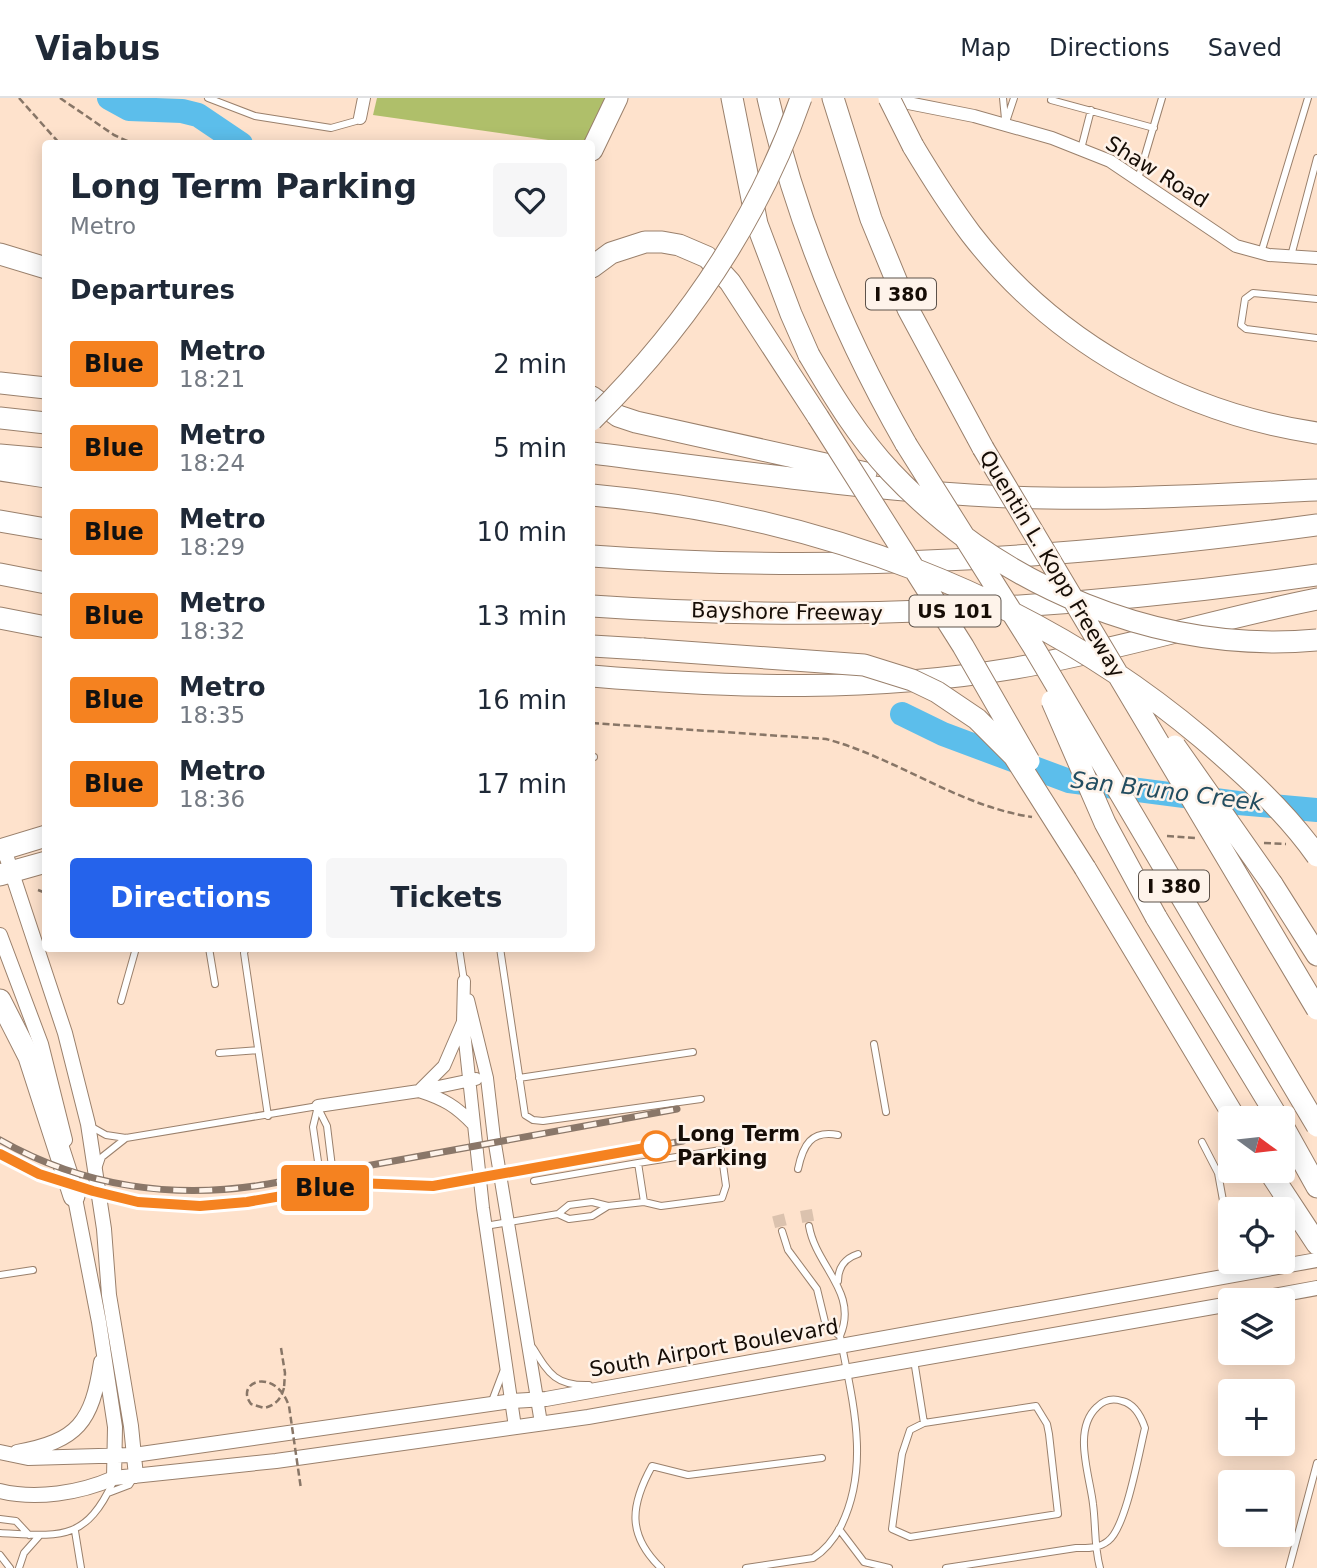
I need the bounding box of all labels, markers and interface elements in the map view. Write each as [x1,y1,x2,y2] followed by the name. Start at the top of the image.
[35,29,160,68] text: Viabus
[960,34,1011,62] text: Map
[1049,34,1170,62] text: Directions
[1208,34,1282,62] text: Saved
[1101,131,1213,213] street label: Shaw Road
[493,163,567,237] button: heart
[70,167,417,206] text: Long Term Parking
[70,213,136,239] text: Metro
[70,275,235,305] text: Departures
[866,278,936,310] road number: I 380
[179,336,266,366] text: Metro
[493,349,567,379] text: 2 min
[84,350,144,378] text: Blue
[179,366,245,392] text: 18:21
[179,420,266,450] text: Metro
[493,433,567,463] text: 5 min
[84,434,144,462] text: Blue
[974,446,1130,682] street label: Quentin L. Kopp Freeway
[179,450,245,476] text: 18:24
[179,504,266,534] text: Metro
[477,517,567,547] text: 10 min
[84,518,144,546] text: Blue
[179,534,245,560] text: 18:29
[179,588,266,618] text: Metro
[909,596,1000,626] road number: US 101
[691,598,883,626] street label: Bayshore Freeway
[477,601,567,631] text: 13 min
[84,602,144,630] text: Blue
[179,618,245,644] text: 18:32
[179,672,266,702] text: Metro
[477,685,567,715] text: 16 min
[84,686,144,714] text: Blue
[179,702,245,728] text: 18:35
[179,756,266,786] text: Metro
[1069,766,1266,816] water label: San Bruno Creek
[477,769,567,799] text: 17 min
[84,770,144,798] text: Blue
[179,786,245,812] text: 18:36
[70,858,312,938] button: Directions
[326,858,567,938] button: Tickets
[1139,870,1209,902] road number: I 380
[1218,1106,1295,1183] north arrow
[1218,1106,1295,1547] map controls
[677,1122,800,1170] place label: Long Term Parking
[641,1131,671,1161] marker: Long Term Parking
[276,1165,374,1211] line badge: Blue
[295,1174,355,1202] text: Blue
[1218,1197,1295,1274] button: locate
[1218,1288,1295,1365] button: layers
[588,1314,840,1382] street label: South Airport Boulevard
[1218,1379,1295,1456] button: +
[1218,1470,1295,1547] button: −

